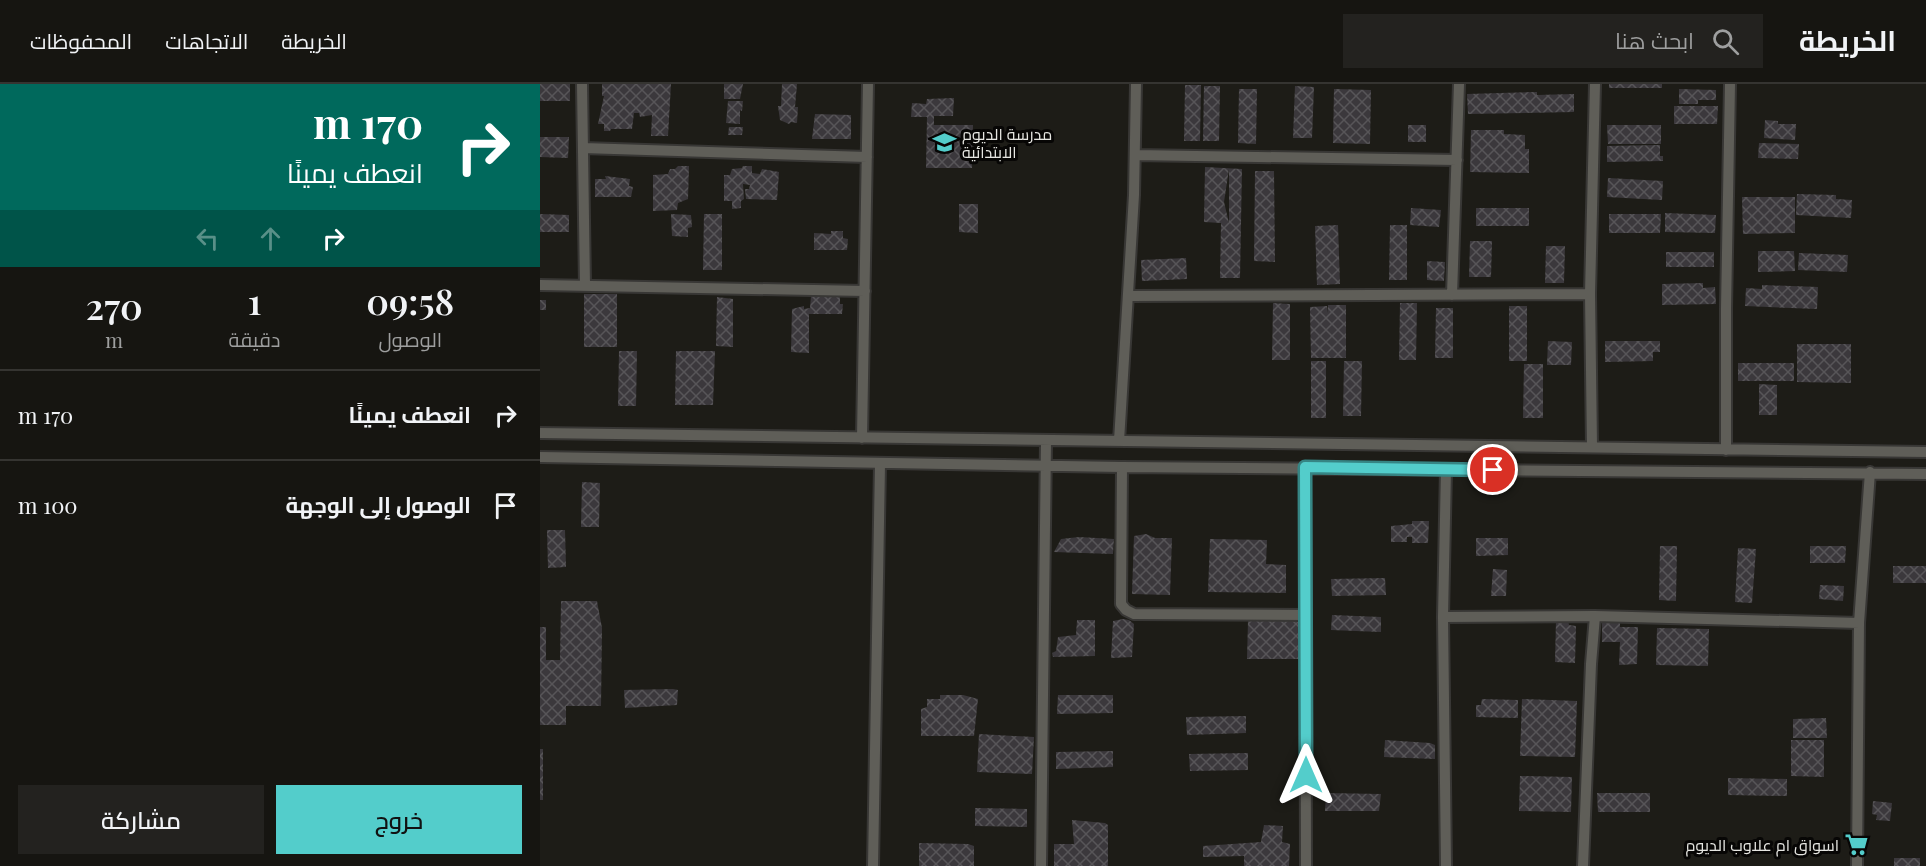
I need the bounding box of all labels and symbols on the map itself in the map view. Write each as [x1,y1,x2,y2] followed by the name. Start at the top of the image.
[962,123,1052,162] place label: مدرسة الديوم الابتدائية
[931,130,957,156] school or university icon: مدرسة الديوم الابتدائية
[1467,444,1518,495] pin
[1274,743,1338,807] position arrow
[1844,832,1870,858] supermarket icon: اسواق ام علاوب الديوم
[1685,834,1839,857] place label: اسواق ام علاوب الديوم

